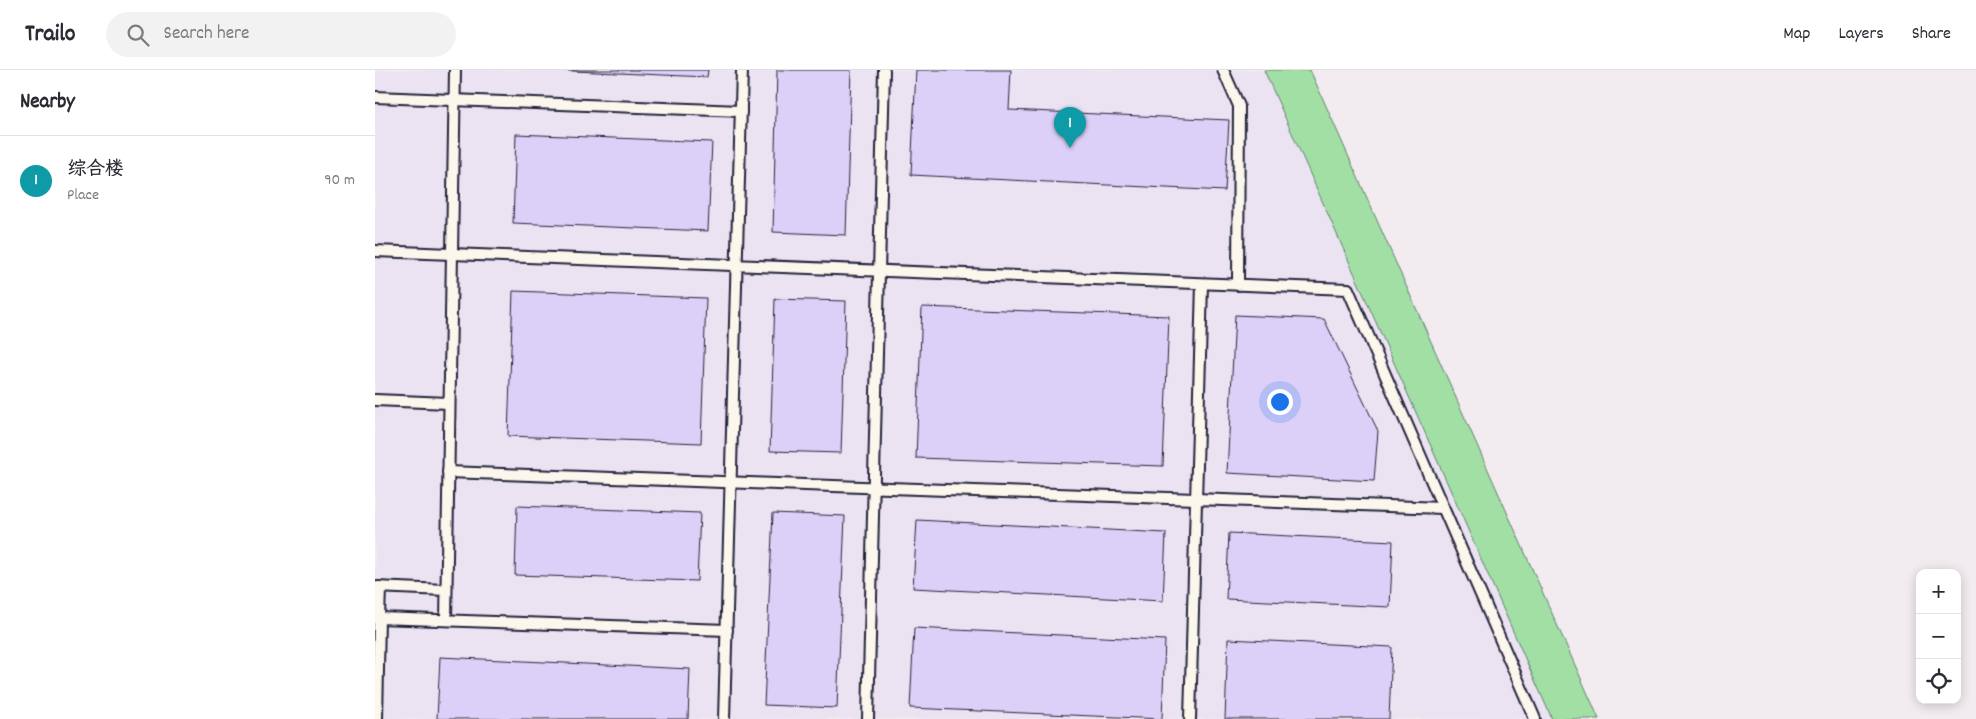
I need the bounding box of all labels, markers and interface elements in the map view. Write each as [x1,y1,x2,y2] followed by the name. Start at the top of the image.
[106,12,456,57] search box
[25,18,76,52] text: Trailo
[124,21,152,49] icon: search
[164,21,249,48] text: Search here
[1783,22,1810,47] text: Map
[1838,22,1884,47] text: Layers
[1912,22,1951,47] text: Share
[20,88,75,118] text: Nearby
[1054,107,1086,148] pin: 1
[67,157,124,184] text: 综合楼
[34,169,38,192] text: 1
[324,169,355,192] text: 90 m
[67,184,99,207] text: Place
[1267,389,1293,415] your location
[1916,569,1961,704] map controls
[1916,569,1961,614] button: +
[1916,614,1961,659] button: −
[1916,659,1961,704] button: locate

